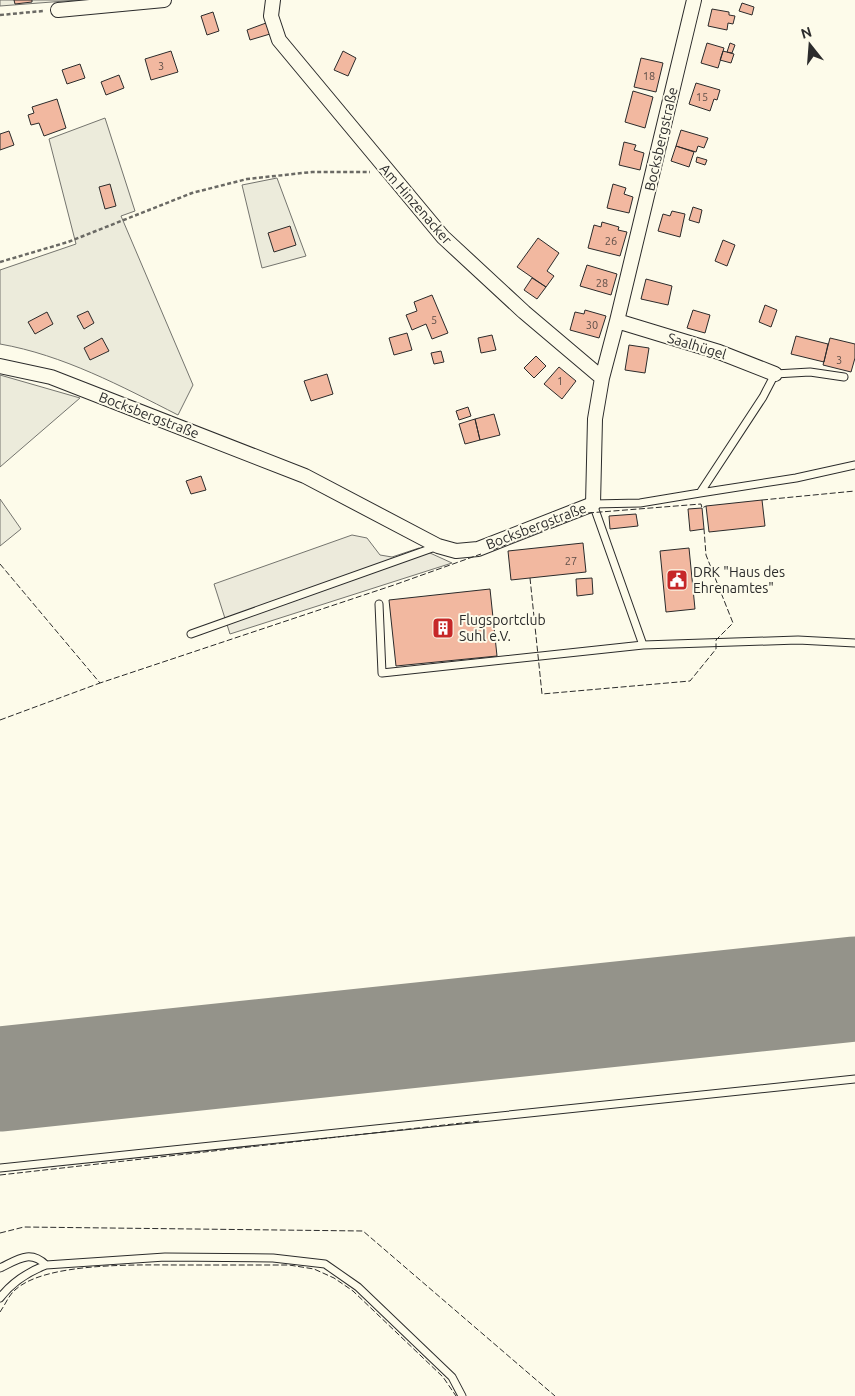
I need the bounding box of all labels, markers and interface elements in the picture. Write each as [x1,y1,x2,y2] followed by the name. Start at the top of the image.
[785,20,835,70] north arrow
[799,23,814,42] text: N
[158,60,164,72] house number: 3
[643,70,655,82] house number: 18
[641,85,681,193] street label: Bocksbergstraße
[696,91,708,103] house number: 15
[377,161,456,248] street label: Am Hinzenacker
[605,235,617,247] house number: 26
[596,277,608,289] house number: 28
[431,314,437,326] house number: 5
[586,319,598,331] house number: 30
[666,329,729,363] street label: Saalhügel
[836,354,842,366] house number: 3
[557,375,563,387] house number: 1
[97,388,201,442] street label: Bocksbergstraße
[484,499,588,553] street label: Bocksbergstraße
[565,555,577,567] house number: 27
[693,564,785,596] place label: DRK "Haus des Ehrenamtes"
[665,568,689,592] public building icon: DRK "Haus des Ehrenamtes"
[459,612,546,644] place label: Flugsportclub Suhl e.V.
[431,616,455,640] building icon: Flugsportclub Suhl e.V.

